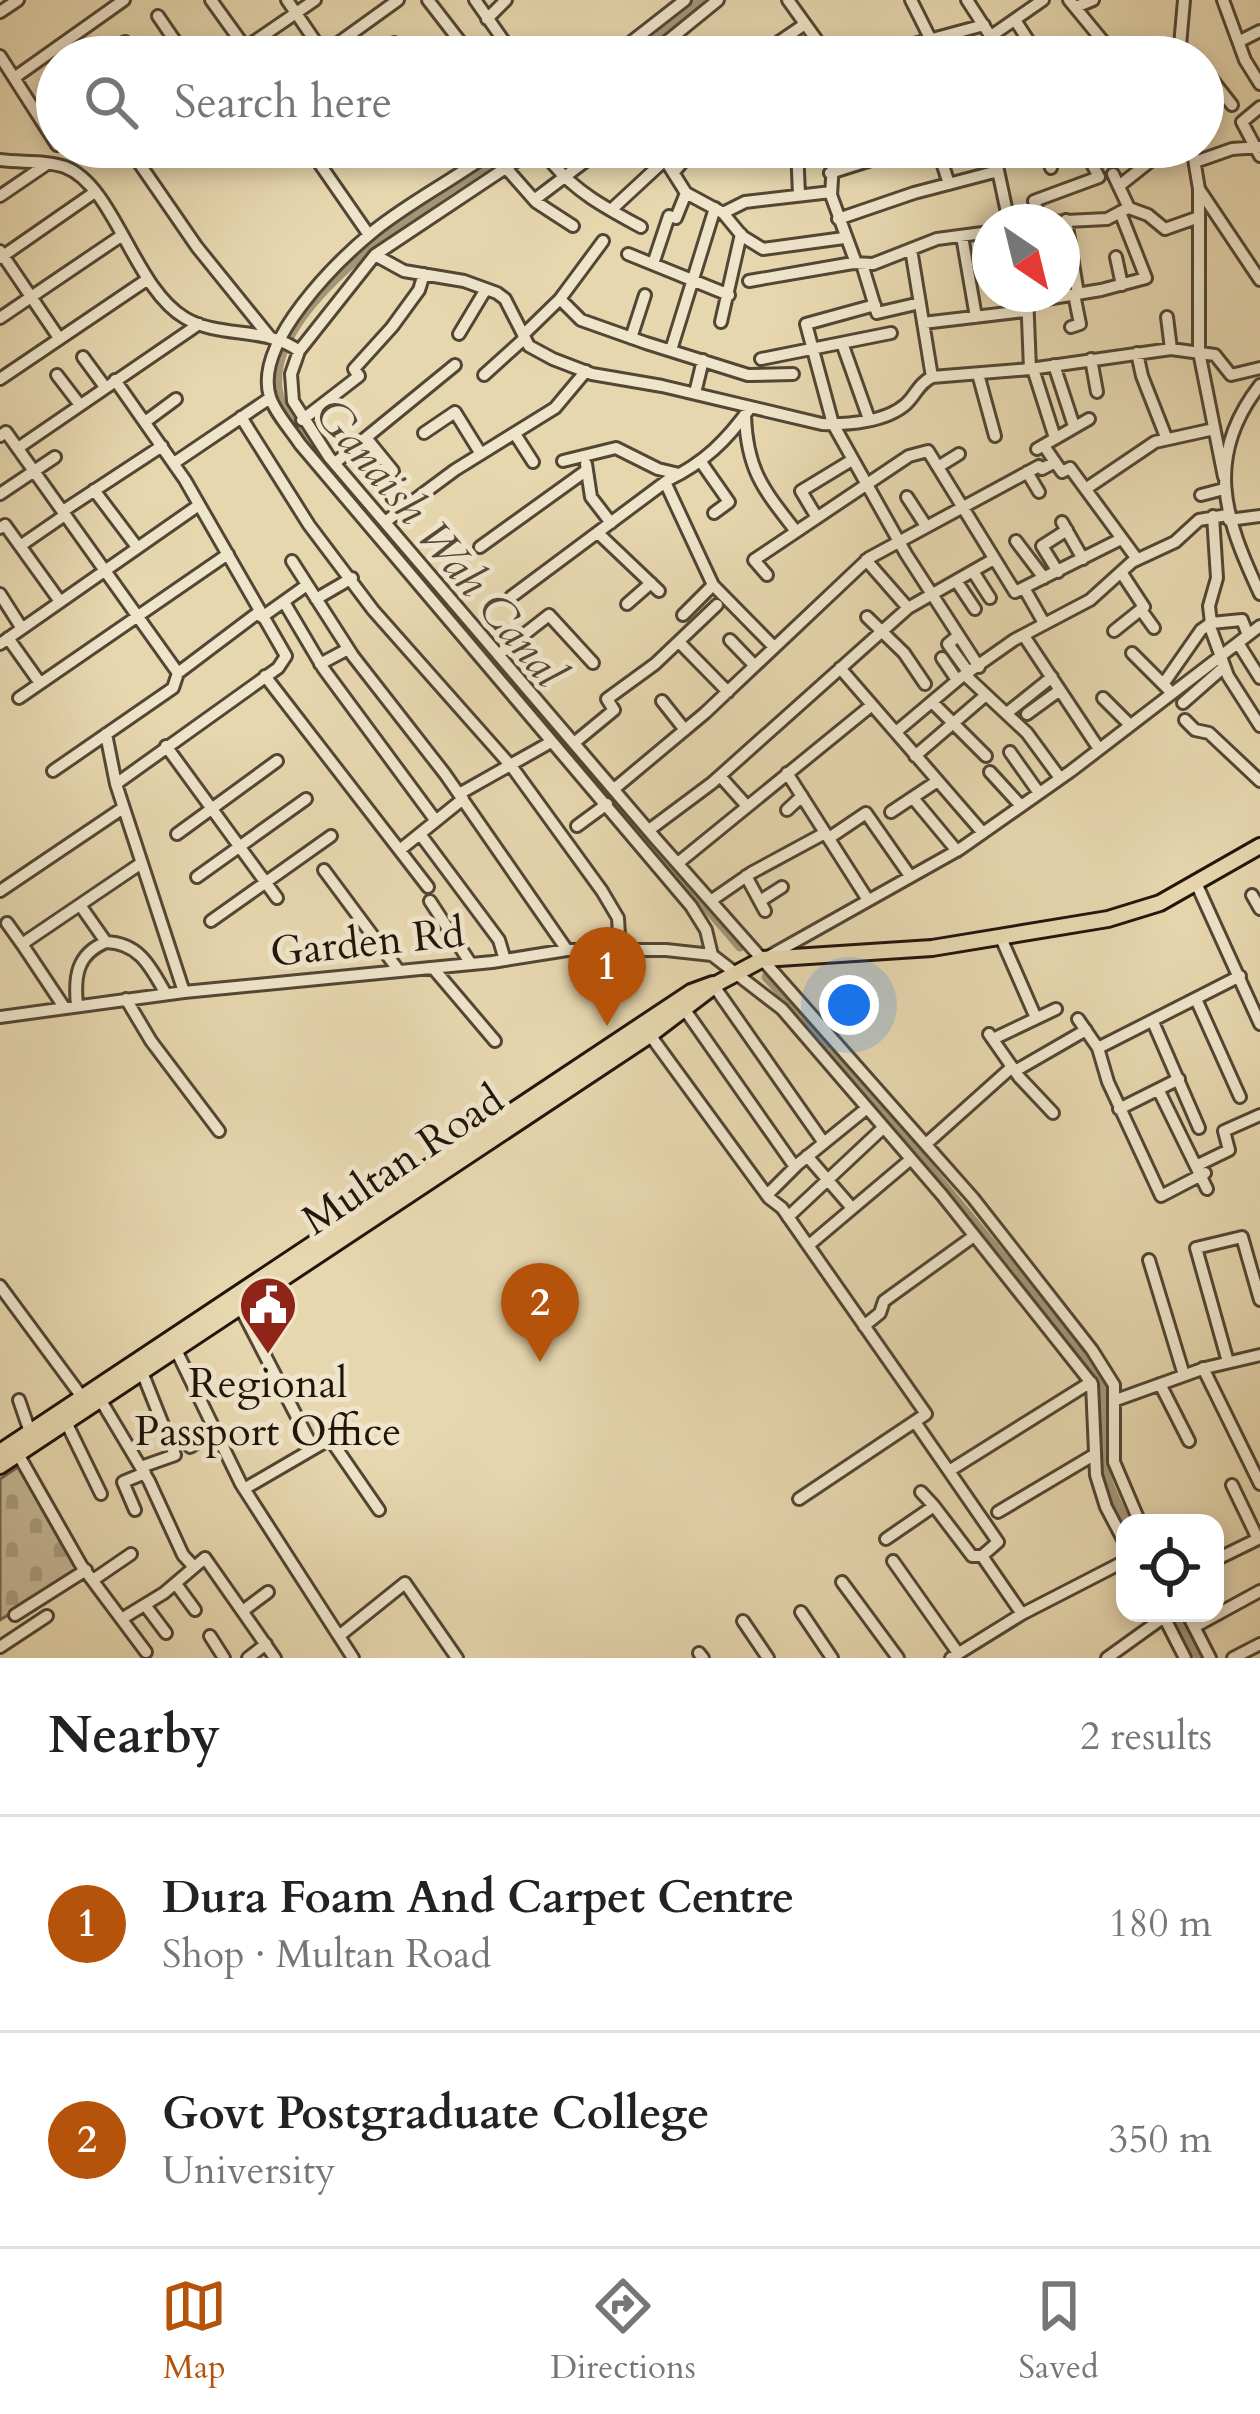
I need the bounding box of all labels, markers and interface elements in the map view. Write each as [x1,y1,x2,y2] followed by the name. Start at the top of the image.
[36,36,1224,168] search box
[78,69,144,135] icon: search
[174,72,392,133] text: Search here
[972,204,1080,312] north arrow
[301,385,580,702] water label: Ganaish Wah Canal
[267,904,467,981] street label: Garden Rd
[568,927,646,1026] pin: 1
[819,975,879,1035] your location
[291,1072,515,1249] street label: Multan Road
[501,1263,579,1362] pin: 2
[237,1274,299,1356] public building icon: Regional Passport Office
[135,1355,401,1460] place label: Regional Passport Office
[1116,1514,1224,1622] map controls
[1116,1514,1224,1622] button: locate
[48,1701,220,1771] text: Nearby
[1080,1710,1212,1763] text: 2 results
[162,1867,794,1928] text: Dura Foam And Carpet Centre
[77,1897,97,1950] text: 1
[1109,1897,1212,1950] text: 180 m
[162,1928,491,1981] text: Shop · Multan Road
[162,2083,710,2144] text: Govt Postgraduate College
[77,2113,97,2166] text: 2
[1109,2113,1212,2166] text: 350 m
[162,2144,336,2197] text: University
[161,2273,227,2390] tab: Map
[550,2273,696,2390] tab: Directions
[1019,2273,1099,2390] tab: Saved

